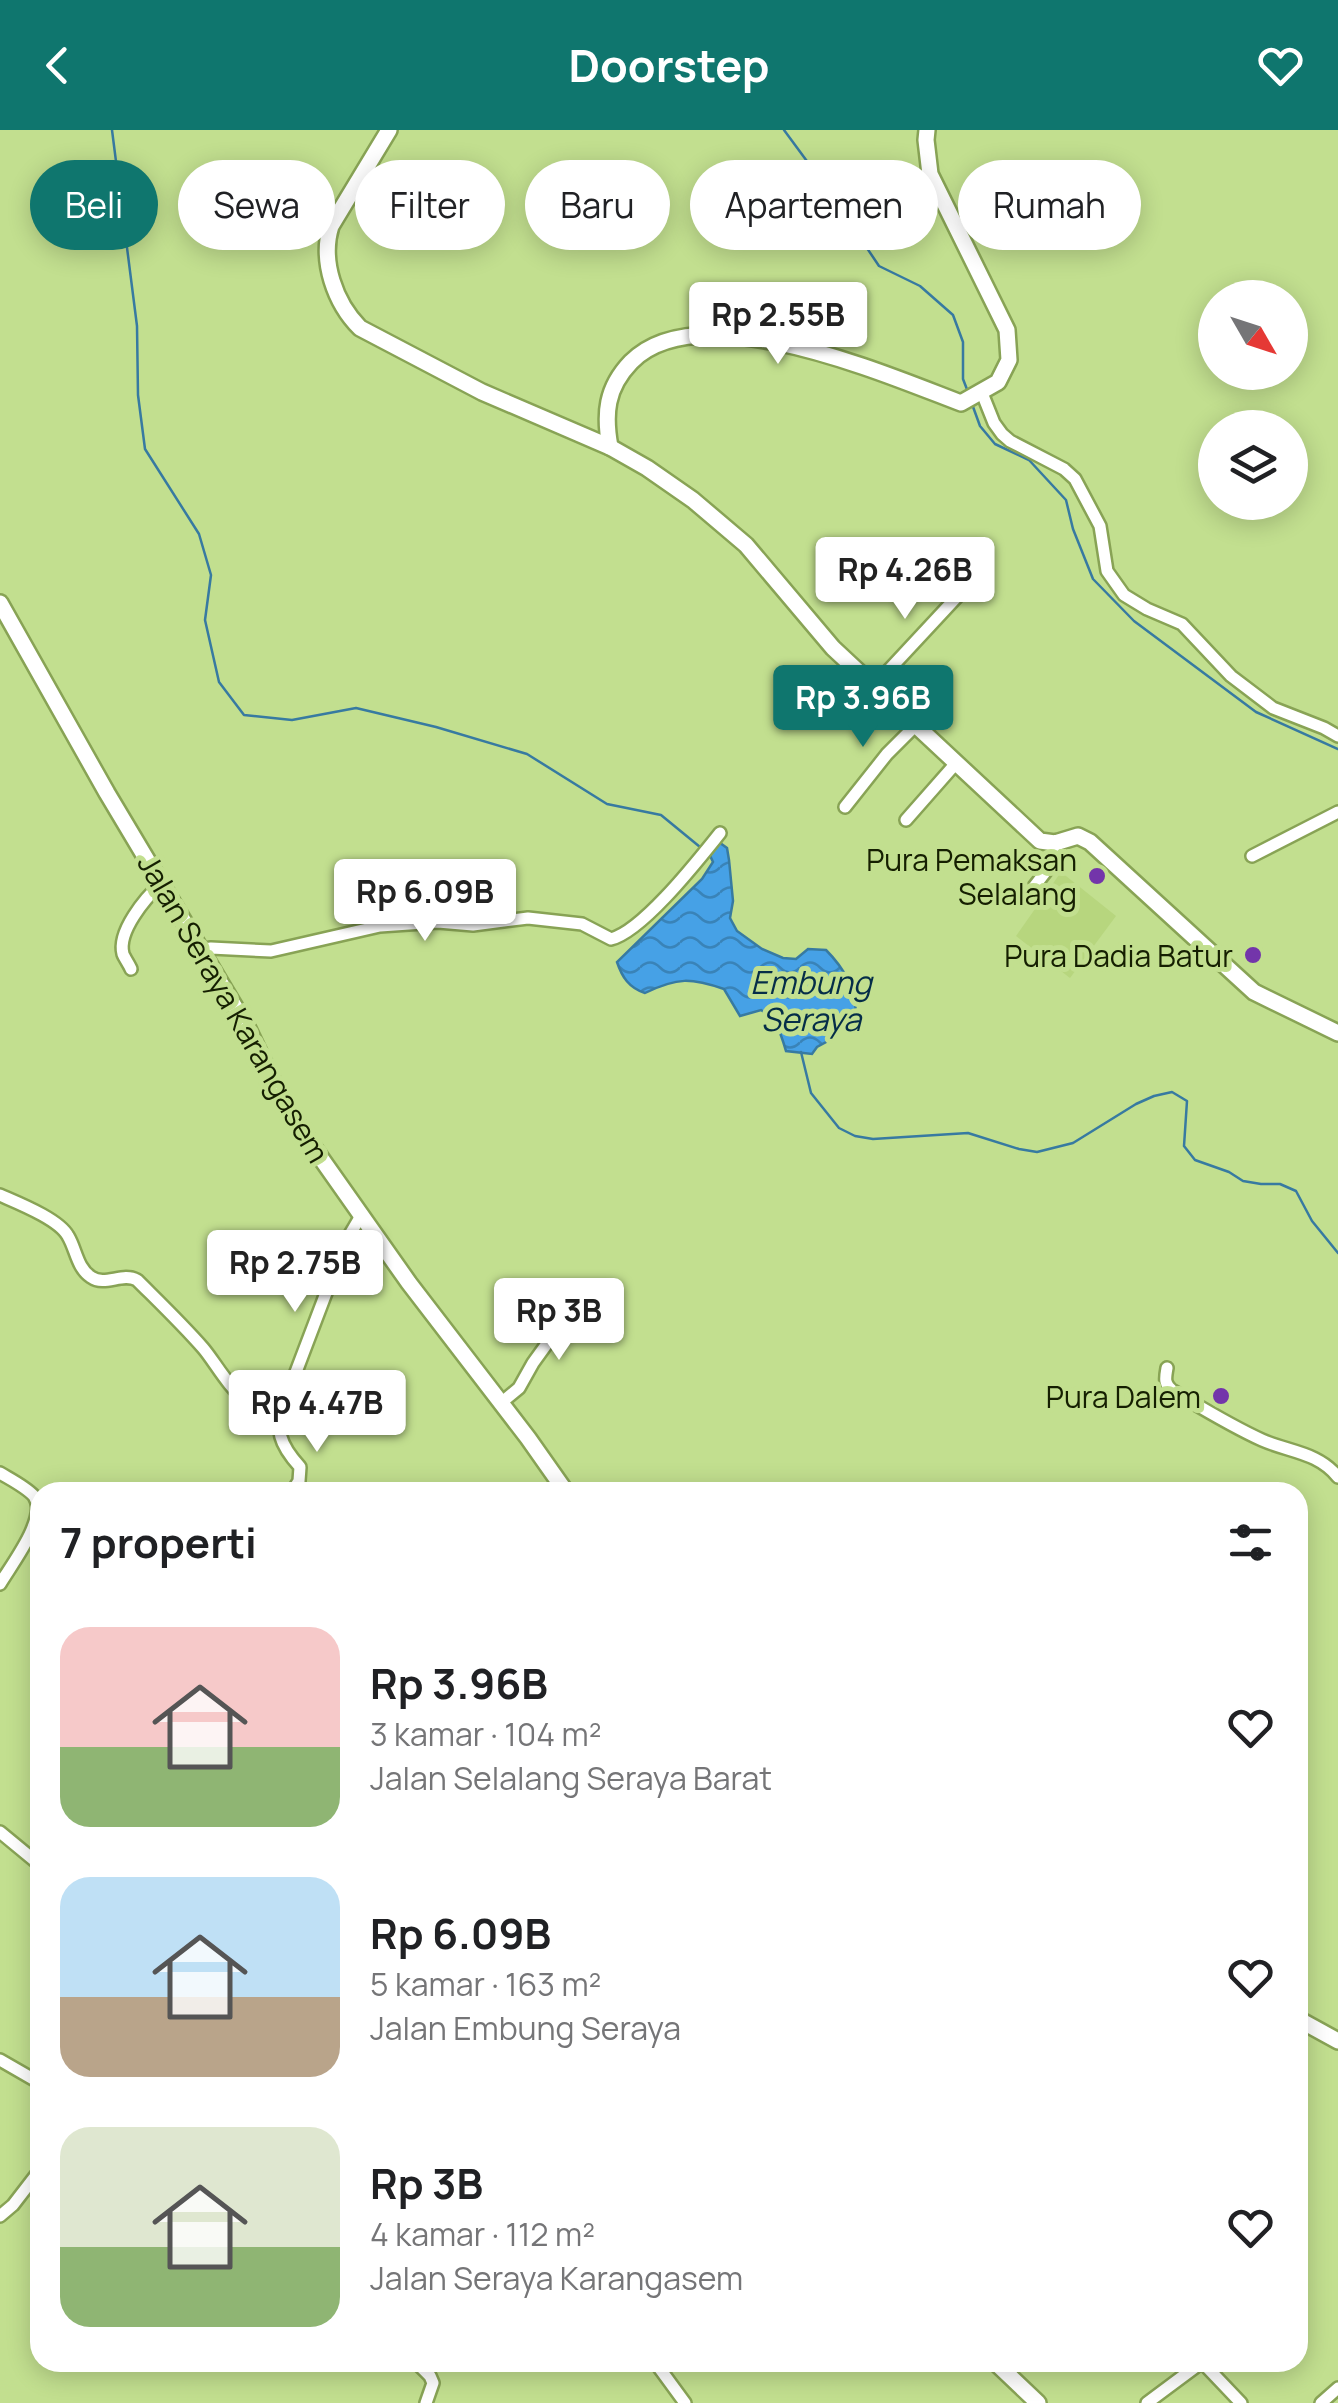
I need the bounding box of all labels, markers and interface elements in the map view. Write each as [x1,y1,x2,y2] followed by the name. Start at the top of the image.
[569,34,769,96] text: Doorstep
[30,38,85,93] icon: back
[1253,38,1308,93] icon: heart
[30,160,158,250] chip: Beli
[178,160,335,250] chip: Sewa
[355,160,505,250] chip: Filter
[525,160,670,250] chip: Baru
[690,160,938,250] chip: Apartemen
[958,160,1141,250] chip: Rumah
[1198,280,1308,390] north arrow
[1198,280,1308,520] map controls
[675,282,881,367] pin: Rp 2.55B
[711,292,845,336] text: Rp 2.55B
[1198,410,1308,520] button: layers
[802,537,1008,622] pin: Rp 4.26B
[838,547,972,591] text: Rp 4.26B
[760,665,966,750] pin: Rp 3.96B
[795,675,931,719] text: Rp 3.96B
[866,839,1077,914] place label: Pura Pemaksan Selalang
[129,846,339,1170] street label: Jalan Seraya Karangasem
[322,859,528,944] pin: Rp 6.09B
[1086,865,1108,887] marker: Pura Pemaksan Selalang
[356,869,494,913] text: Rp 6.09B
[1004,935,1233,976] place label: Pura Dadia Batur
[1242,944,1264,966] marker: Pura Dadia Batur
[750,960,875,1041] water label: Embung Seraya
[192,1230,398,1315] pin: Rp 2.75B
[229,1240,361,1284] text: Rp 2.75B
[489,1278,629,1363] pin: Rp 3B
[516,1288,602,1332] text: Rp 3B
[214,1370,420,1455] pin: Rp 4.47B
[1046,1376,1201,1417] place label: Pura Dalem
[251,1380,383,1424] text: Rp 4.47B
[1210,1385,1232,1407] marker: Pura Dalem
[60,1513,257,1571] text: 7 properti
[1223,1515,1278,1570] icon: filters
[370,1654,548,1712] text: Rp 3.96B
[140,1667,260,1787] icon: home
[1223,1700,1278,1755] icon: heart
[370,1712,601,1756] text: 3 kamar · 104 m²
[370,1756,772,1800] text: Jalan Selalang Seraya Barat
[370,1904,551,1962] text: Rp 6.09B
[140,1917,260,2037] icon: home
[1223,1950,1278,2005] icon: heart
[370,1962,601,2006] text: 5 kamar · 163 m²
[370,2006,681,2050] text: Jalan Embung Seraya
[370,2154,483,2212] text: Rp 3B
[140,2167,260,2287] icon: home
[1223,2200,1278,2255] icon: heart
[370,2212,595,2256] text: 4 kamar · 112 m²
[370,2256,743,2300] text: Jalan Seraya Karangasem

